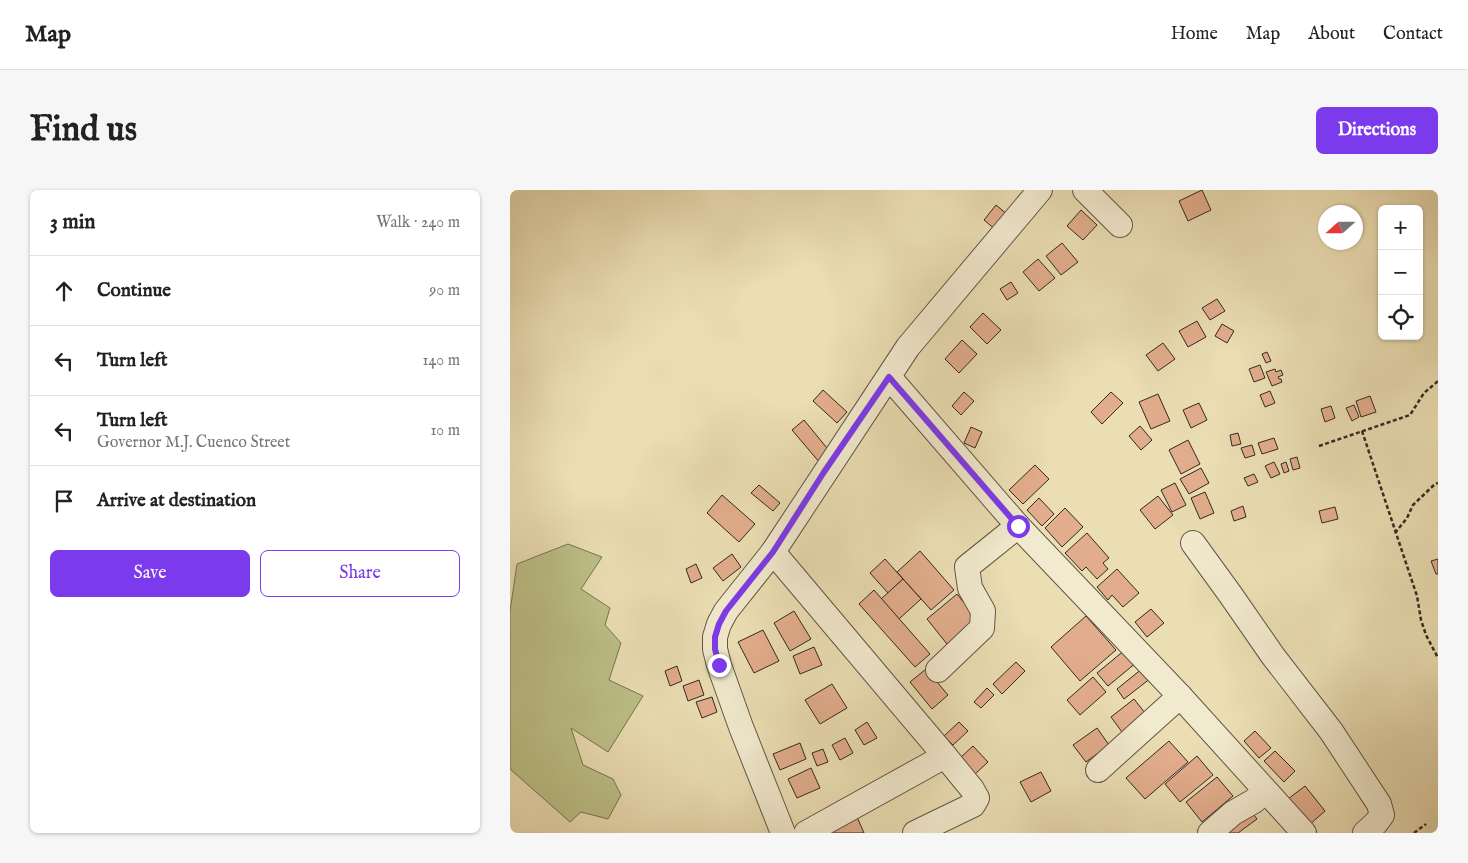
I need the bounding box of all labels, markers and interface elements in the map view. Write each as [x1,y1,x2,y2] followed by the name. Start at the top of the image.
[25,19,71,50] text: Map
[1171,23,1218,46] text: Home
[1246,23,1280,46] text: Map
[1308,23,1355,46] text: About
[1383,23,1443,46] text: Contact
[1316,107,1438,154] button: Directions
[30,108,137,153] text: Find us
[1318,205,1363,250] north arrow
[1378,205,1423,340] map controls
[1378,205,1423,250] button: +
[50,209,95,236] text: 3 min
[376,213,460,233] text: Walk · 240 m
[1378,250,1423,295] button: −
[50,277,78,305] icon: ahead
[97,279,171,303] text: Continue
[429,281,460,301] text: 90 m
[1378,295,1423,340] button: locate
[50,347,78,375] icon: left
[97,349,168,373] text: Turn left
[422,351,460,371] text: 140 m
[97,409,168,433] text: Turn left
[50,417,78,445] icon: left
[430,421,460,441] text: 10 m
[97,433,290,453] text: Governor M.J. Cuenco Street
[50,487,78,515] icon: arrive
[97,489,256,513] text: Arrive at destination
[1007,515,1030,538] route start
[50,550,250,597] button: Save
[260,550,460,597] button: Share
[708,654,731,677] route end

